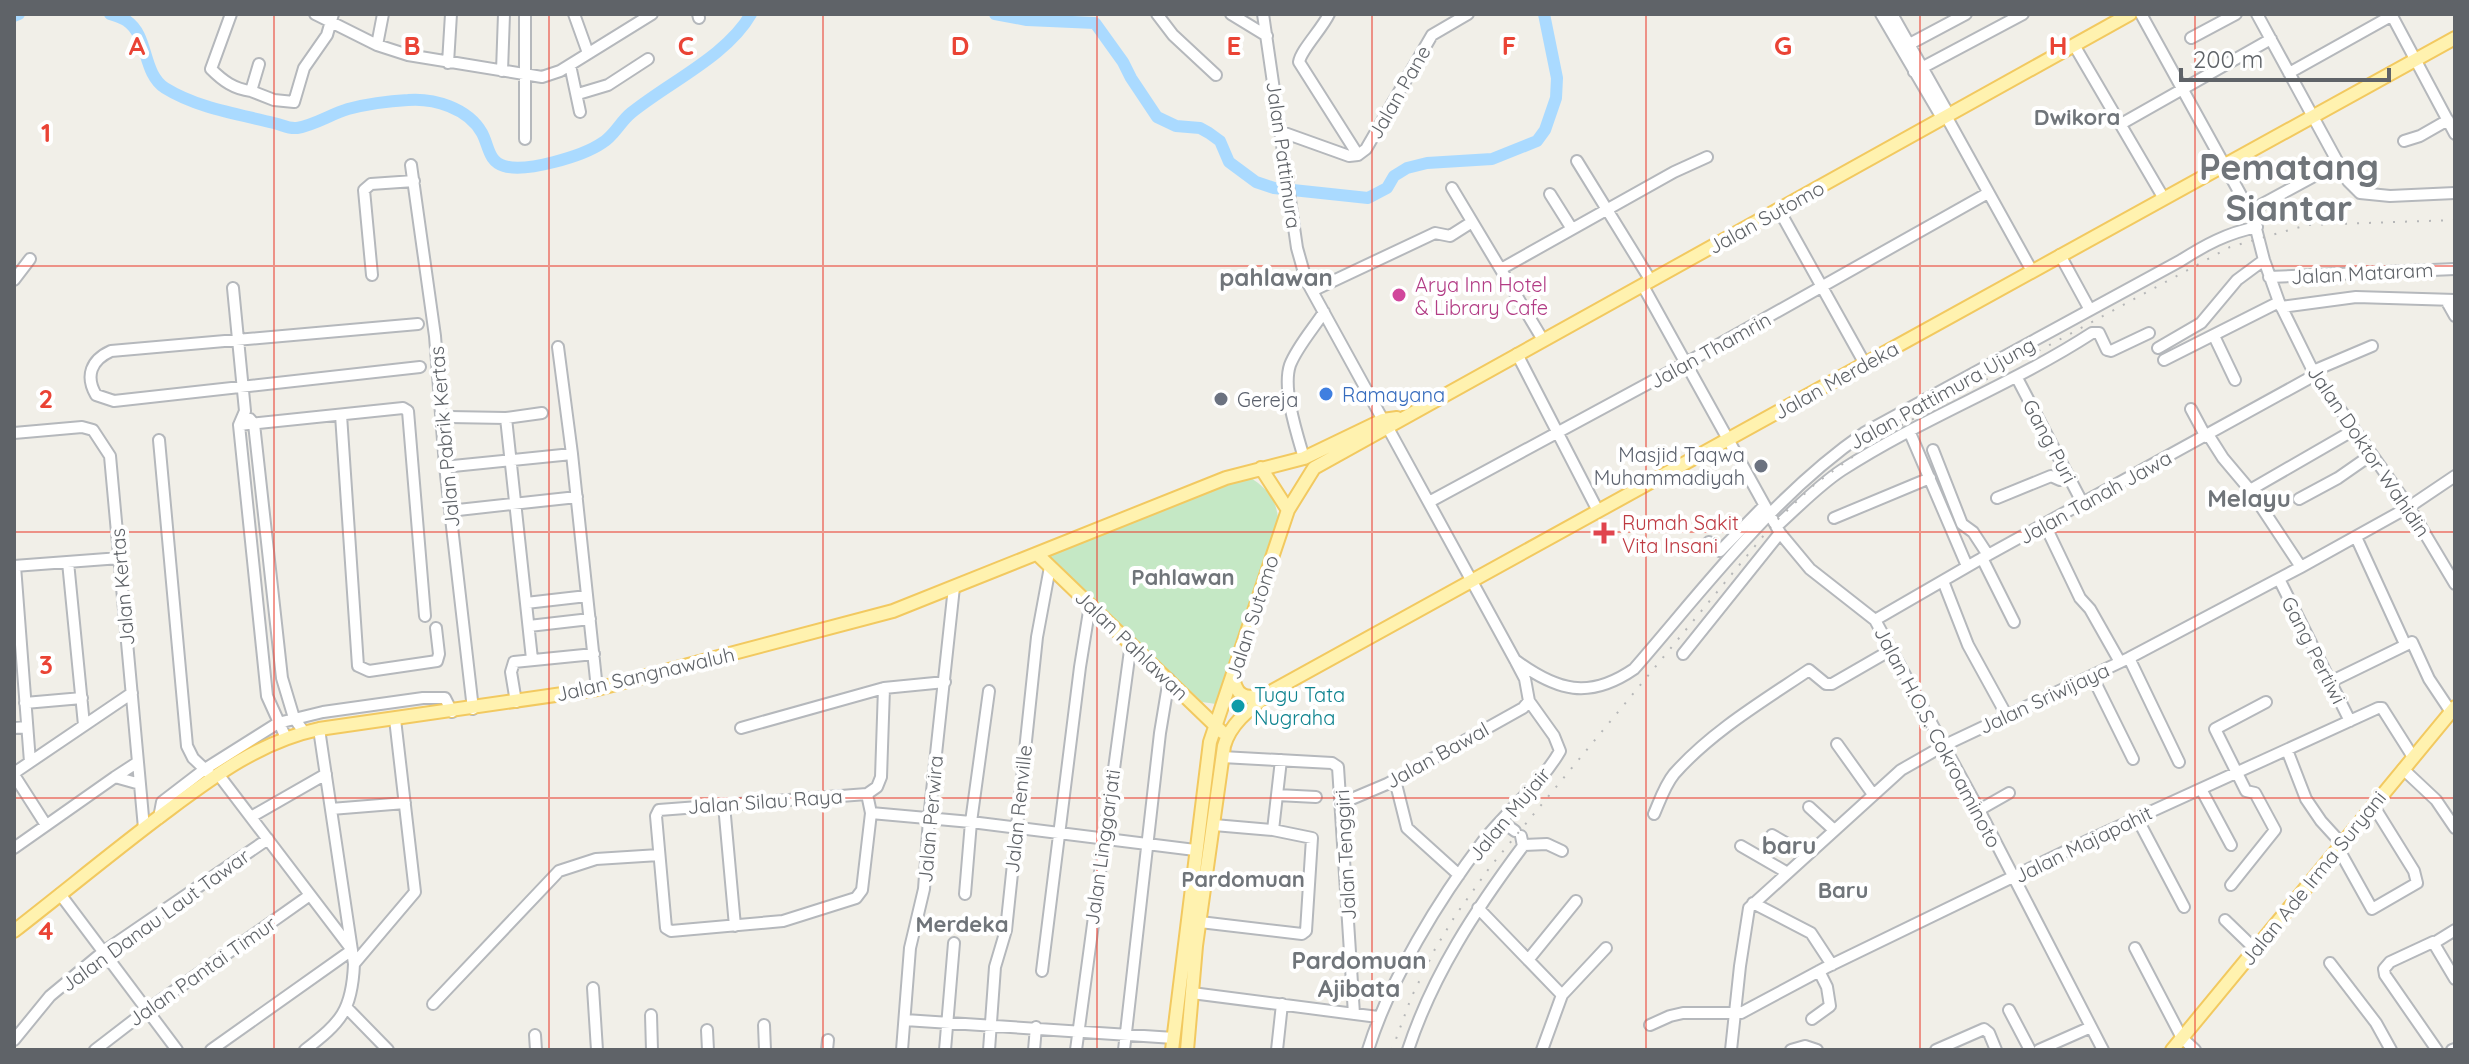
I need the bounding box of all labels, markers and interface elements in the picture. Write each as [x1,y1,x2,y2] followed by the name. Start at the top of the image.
[129,29,146,62] text: A
[403,29,421,62] text: B
[678,29,694,62] text: C
[951,29,969,62] text: D
[1227,29,1241,62] text: E
[1502,29,1516,62] text: F
[1774,29,1792,62] text: G
[2049,29,2067,62] text: H
[2181,32,2389,82] scale bar
[1362,41,1436,143] street label: Jalan Pane
[2193,44,2263,74] text: 200 m
[1261,80,1307,230] street label: Jalan Pattimura
[2034,103,2120,131] district label: Dwikora
[41,116,51,149] text: 1
[2199,144,2379,230] district label: Pematang Siantar
[1704,175,1828,259] street label: Jalan Sutomo
[2290,257,2434,289] street label: Jalan Mataram
[1219,262,1333,292] district label: pahlawan
[1415,272,1548,320] place label: Arya Inn Hotel & Library Cafe
[1390,286,1408,304] marker: Arya Inn Hotel & Library Cafe
[1645,306,1775,394] street label: Jalan Thamrin
[1845,331,2039,455] street label: Jalan Pattimura Ujung
[1769,335,1903,425] street label: Jalan Merdeka
[424,345,464,529] street label: Jalan Pabrik Kertas
[2302,361,2436,541] street label: Jalan Doktor Wahidin
[39,382,53,415] text: 2
[1342,382,1445,407] place label: Ramayana
[1317,385,1335,403] marker: Ramayana
[1237,387,1298,412] place label: Gereja
[1212,390,1230,408] marker: Gereja
[2018,395,2082,487] street label: Gang Puri
[1594,442,1745,490] place label: Masjid Taqwa Muhammadiyah
[2014,445,2176,549] street label: Jalan Tanah Jawa
[1752,457,1770,475] marker: Masjid Taqwa Muhammadiyah
[2207,483,2291,513] district label: Melayu
[1622,510,1739,558] place label: Rumah Sakit Vita Insani
[1593,522,1615,544] marker: Rumah Sakit Vita Insani
[104,527,140,647] street label: Jalan Kertas
[1220,552,1284,682] street label: Jalan Sutomo
[1131,563,1235,591] district label: Pahlawan
[1070,585,1194,705] street label: Jalan Pahlawan
[2276,592,2352,708] street label: Gang Pertiwi
[1869,622,2007,852] street label: Jalan H.O.S. Cokroaminoto
[553,641,737,707] street label: Jalan Sangnawaluh
[39,648,53,681] text: 3
[1975,657,2113,739] street label: Jalan Sriwijaya
[1254,682,1345,730] place label: Tugu Tata Nugraha
[1229,697,1247,715] marker: Tugu Tata Nugraha
[1381,716,1493,794] street label: Jalan Bawal
[999,744,1037,874] street label: Jalan Renville
[912,754,948,884] street label: Jalan Perwira
[1463,762,1556,866] street label: Jalan Mujair
[1079,768,1125,926] street label: Jalan Linggarjati
[687,783,843,819] street label: Jalan Silau Raya
[2235,786,2391,970] street label: Jalan Ade Irma Suryani
[1329,789,1361,921] street label: Jalan Tenggiri
[2010,800,2156,888] street label: Jalan Majapahit
[1762,830,1816,860] district label: baru
[56,843,255,997] street label: Jalan Danau Laut Tawar
[1181,865,1305,893] district label: Pardomuan
[1818,876,1868,904] district label: Baru
[123,910,281,1031] street label: Jalan Pantai Timur
[915,910,1009,938] district label: Merdeka
[38,914,54,947] text: 4
[1292,945,1426,1003] district label: Pardomuan Ajibata

